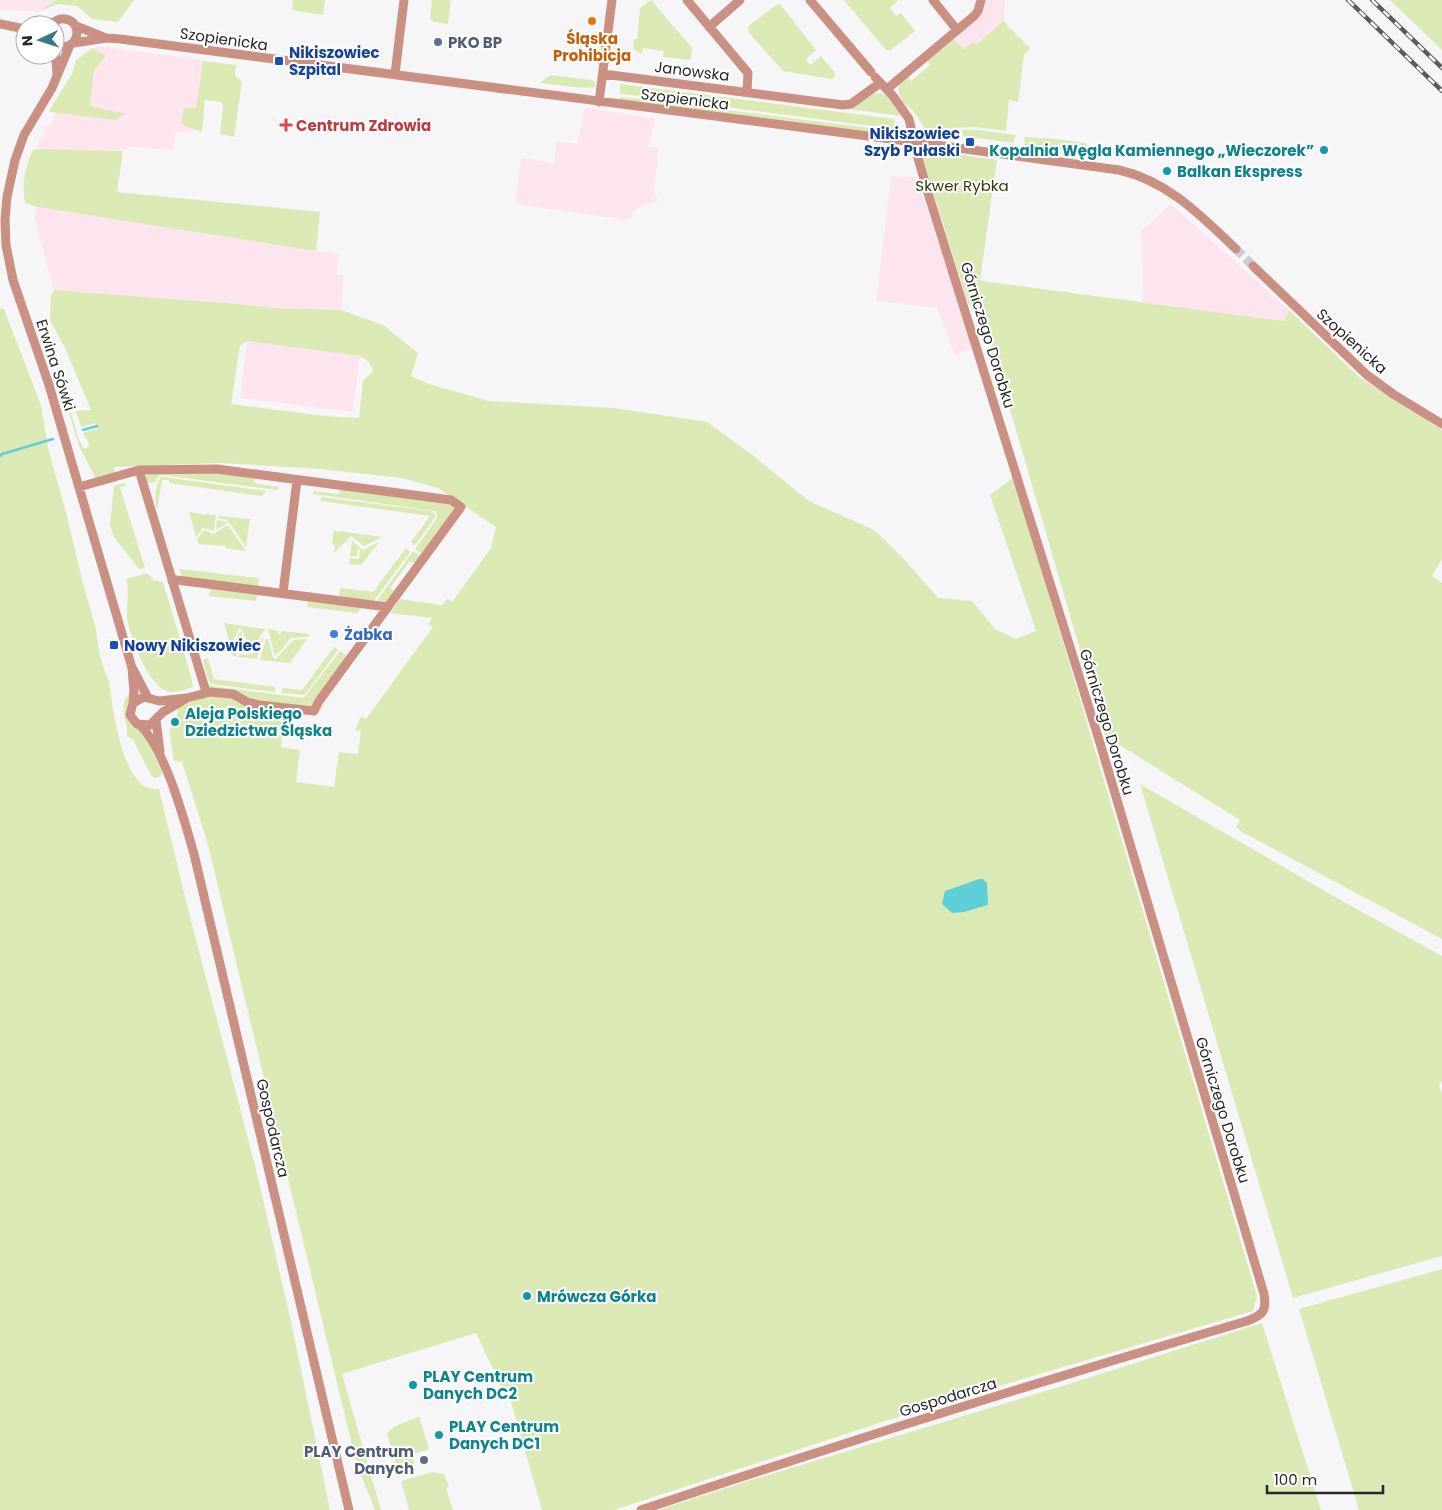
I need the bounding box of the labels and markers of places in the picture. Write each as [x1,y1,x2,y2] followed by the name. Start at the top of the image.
[586,15,598,27] marker: Śląska Prohibicja
[553,28,631,66] place label: Śląska Prohibicja
[448,32,502,53] place label: PKO BP
[432,36,444,48] marker: PKO BP
[289,42,380,80] place label: Nikiszowiec Szpital
[273,55,285,67] marker: Nikiszowiec Szpital
[296,115,431,136] place label: Centrum Zdrowia
[280,119,292,131] marker: Centrum Zdrowia
[864,123,960,161] place label: Nikiszowiec Szyb Pułaski
[964,136,976,148] marker: Nikiszowiec Szyb Pułaski
[989,140,1314,161] place label: Kopalnia Węgla Kamiennego „Wieczorek”
[1318,144,1330,156] marker: Kopalnia Węgla Kamiennego „Wieczorek”
[1177,161,1303,182] place label: Balkan Ekspress
[1161,165,1173,177] marker: Balkan Ekspress
[344,624,393,645] place label: Żabka
[328,628,340,640] marker: Żabka
[124,635,261,656] place label: Nowy Nikiszowiec
[108,639,120,651] marker: Nowy Nikiszowiec
[185,703,332,741] place label: Aleja Polskiego Dziedzictwa Śląska
[169,716,181,728] marker: Aleja Polskiego Dziedzictwa Śląska
[537,1286,656,1307] place label: Mrówcza Górka
[521,1290,533,1302] marker: Mrówcza Górka
[423,1366,533,1404] place label: PLAY Centrum Danych DC2
[407,1379,419,1391] marker: PLAY Centrum Danych DC2
[449,1416,559,1454] place label: PLAY Centrum Danych DC1
[433,1429,445,1441] marker: PLAY Centrum Danych DC1
[304,1441,414,1479] place label: PLAY Centrum Danych
[418,1454,430,1466] marker: PLAY Centrum Danych

